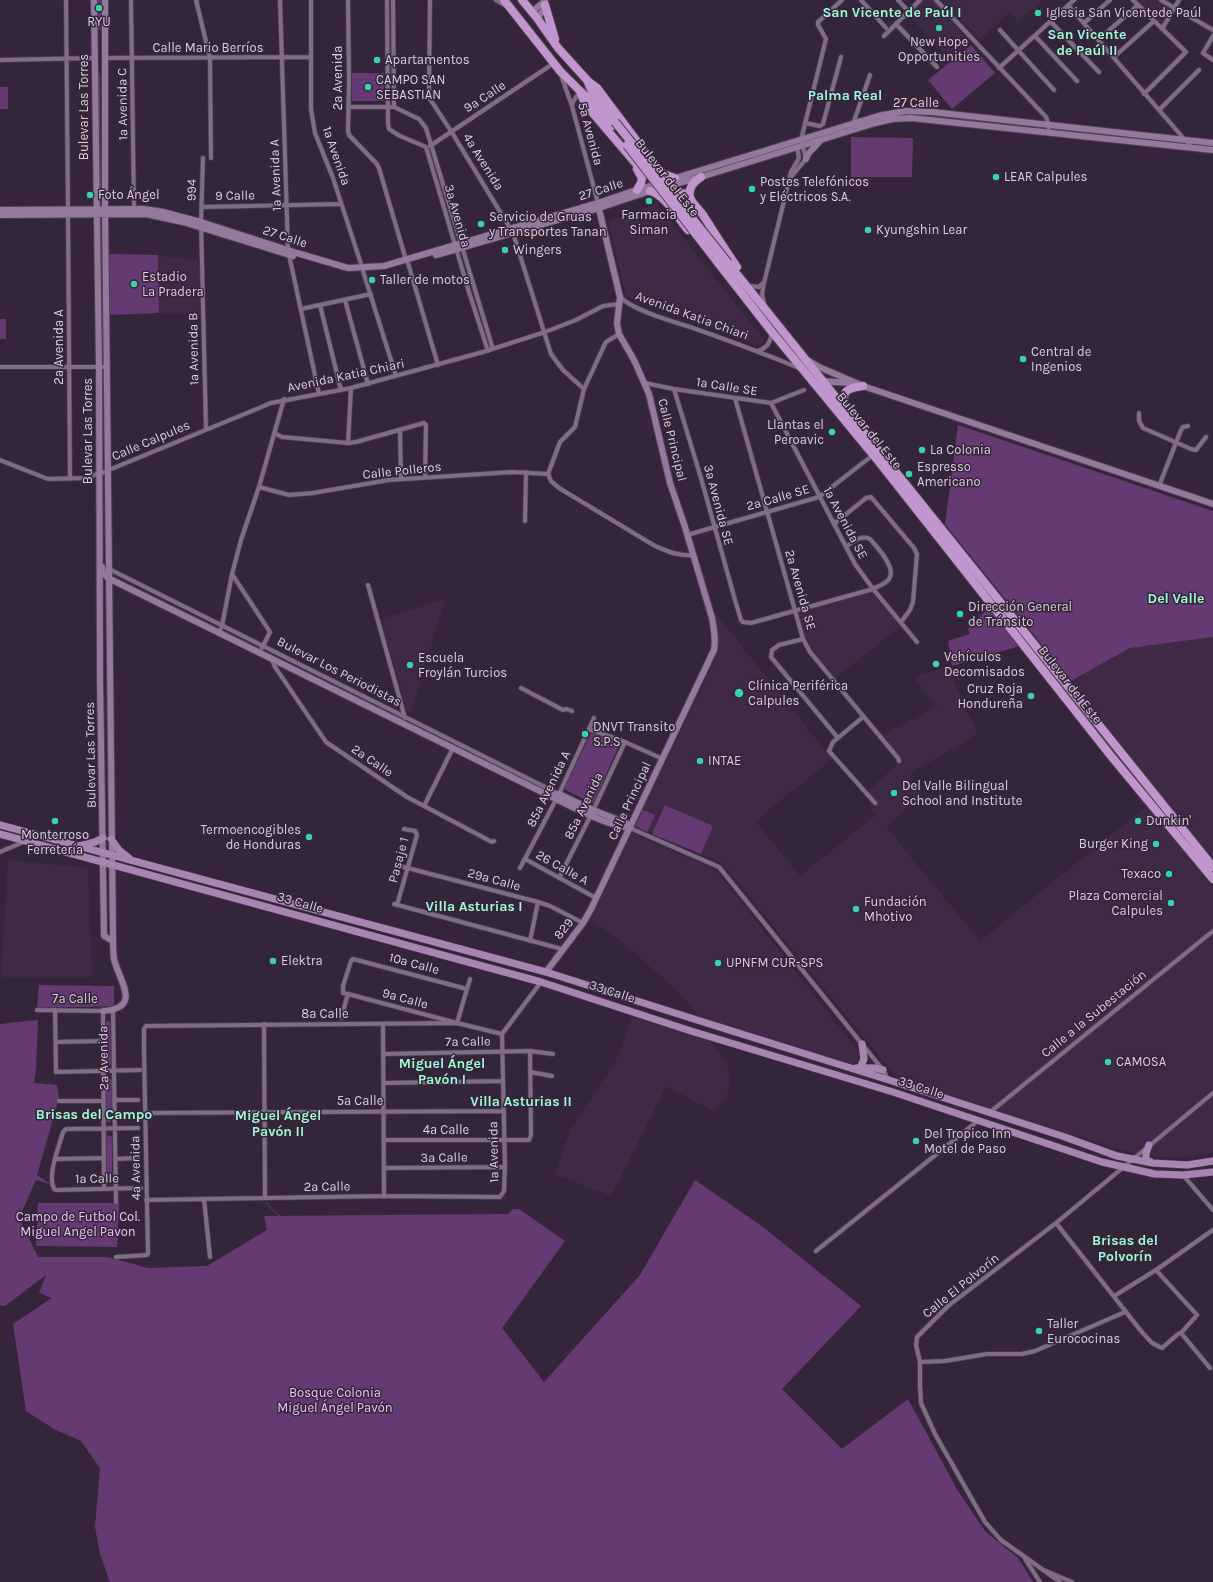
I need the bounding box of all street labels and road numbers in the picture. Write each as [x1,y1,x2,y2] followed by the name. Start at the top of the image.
[152,40,264,56] street label: Calle Mario Berríos
[330,46,346,110] street label: 2a Avenida
[76,54,92,160] street label: Bulevar Las Torres
[115,68,131,140] street label: 1a Avenida C
[461,78,509,116] street label: 9a Calle
[893,95,939,111] street label: 27 Calle
[574,101,606,167] street label: 5a Avenida
[319,124,353,188] street label: 1a Avenida
[459,131,507,193] street label: 4a Avenida
[632,136,702,220] street label: Bulevar del Este
[267,139,285,211] street label: 1a Avenida A
[577,176,625,204] street label: 27 Calle
[184,179,200,201] street label: 994
[441,183,473,249] street label: 3a Avenida
[215,188,255,204] street label: 9 Calle
[261,223,309,251] street label: 27 Calle
[633,288,751,344] street label: Avenida Katia Chiari
[51,309,67,385] street label: 2a Avenida A
[186,313,202,385] street label: 1a Avenida B
[286,356,406,396] street label: Avenida Katia Chiari
[695,374,759,400] street label: 1a Calle SE
[80,378,96,484] street label: Bulevar Las Torres
[833,389,905,473] street label: Bulevar del Este
[654,397,690,483] street label: Calle Principal
[109,417,193,465] street label: Calle Calpules
[362,459,442,483] street label: Calle Polleros
[700,463,736,547] street label: 3a Avenida SE
[745,482,811,514] street label: 2a Calle SE
[819,484,871,562] street label: 1a Avenida SE
[781,548,819,632] street label: 2a Avenida SE
[274,634,404,710] street label: Bulevar Los Periodistas
[1035,643,1105,727] street label: Bulevar del Este
[82,702,100,808] street label: Bulevar Las Torres
[348,741,396,781] street label: 2a Calle
[524,748,574,830] street label: 85a Avenida A
[605,759,655,843] street label: Calle Principal
[561,770,607,842] street label: 85a Avenida
[385,836,413,884] street label: Pasaje 1
[533,847,591,889] street label: 26 Calle A
[466,865,522,895] street label: 29a Calle
[275,889,325,917] street label: 33 Calle
[551,915,577,943] street label: 829
[387,950,441,978] street label: 10a Calle
[1038,967,1150,1061] street label: Calle a la Subestación
[587,977,637,1007] street label: 33 Calle
[380,985,430,1013] street label: 9a Calle
[52,991,98,1007] street label: 7a Calle
[301,1006,349,1022] street label: 8a Calle
[96,1025,112,1091] street label: 2a Avenida
[445,1034,491,1050] street label: 7a Calle
[896,1073,946,1103] street label: 33 Calle
[337,1093,383,1109] street label: 5a Calle
[486,1121,502,1183] street label: 1a Avenida
[423,1122,469,1138] street label: 4a Calle
[128,1136,144,1200] street label: 4a Avenida
[420,1150,468,1166] street label: 3a Calle
[75,1171,119,1187] street label: 1a Calle
[303,1179,351,1195] street label: 2a Calle
[919,1250,1003,1322] street label: Calle El Polvorín

